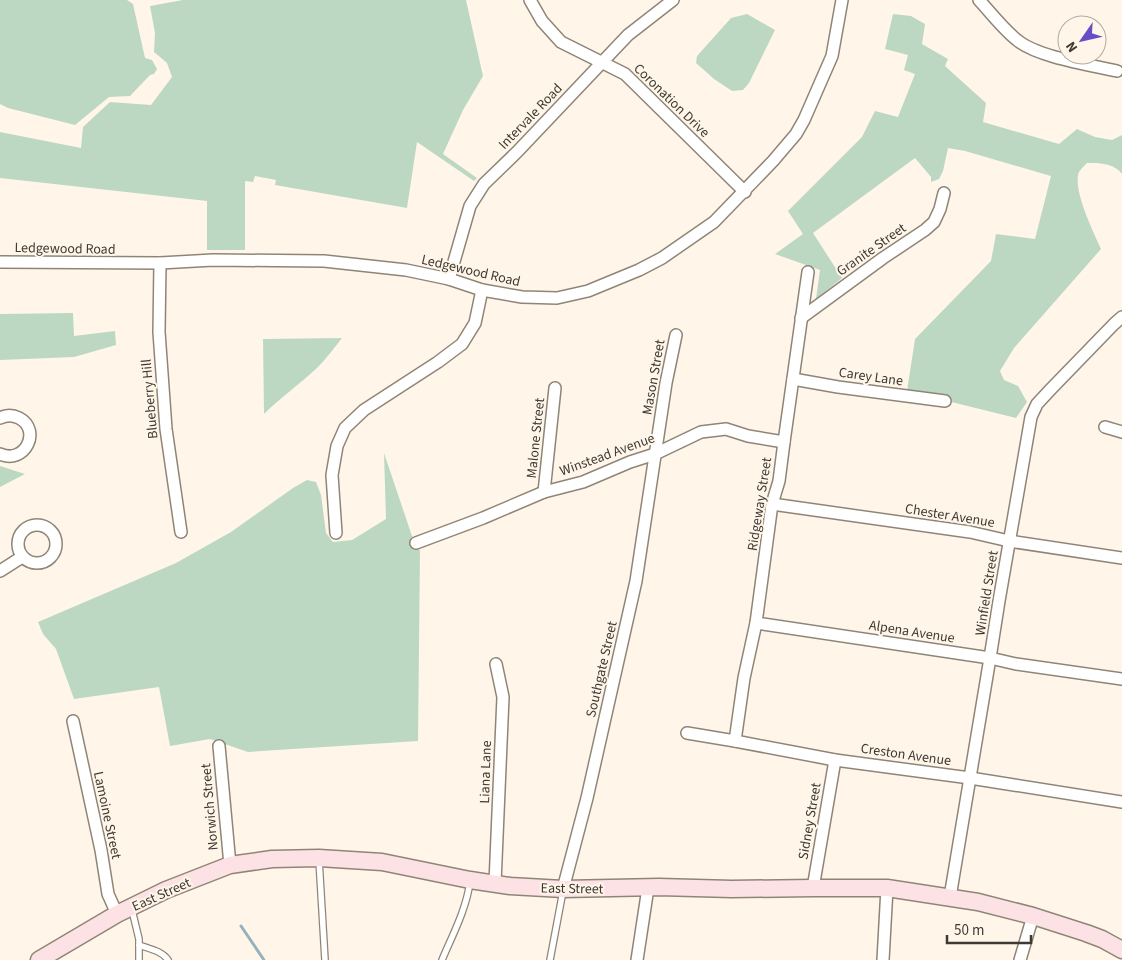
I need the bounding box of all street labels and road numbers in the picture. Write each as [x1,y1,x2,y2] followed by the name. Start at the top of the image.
[629,59,714,142] street label: Coronation Drive
[494,79,567,154] street label: Intervale Road
[833,218,911,281] street label: Granite Street
[14,238,116,260] street label: Ledgewood Road
[419,250,522,292] street label: Ledgewood Road
[638,338,670,416] street label: Mason Street
[137,358,163,440] street label: Blueberry Hill
[837,363,904,391] street label: Carey Lane
[522,397,550,479] street label: Malone Street
[557,428,658,481] street label: Winstead Avenue
[743,456,777,552] street label: Ridgeway Street
[904,499,996,533] street label: Chester Avenue
[970,549,1004,637] street label: Winfield Street
[868,615,956,649] street label: Alpena Avenue
[581,619,623,719] street label: Southgate Street
[859,739,952,771] street label: Creston Avenue
[475,740,497,804] street label: Liana Lane
[196,762,224,851] street label: Norwich Street
[88,770,126,861] street label: Lamoine Street
[793,781,827,861] street label: Sidney Street
[129,873,194,917] street label: East Street
[540,878,604,900] street label: East Street

